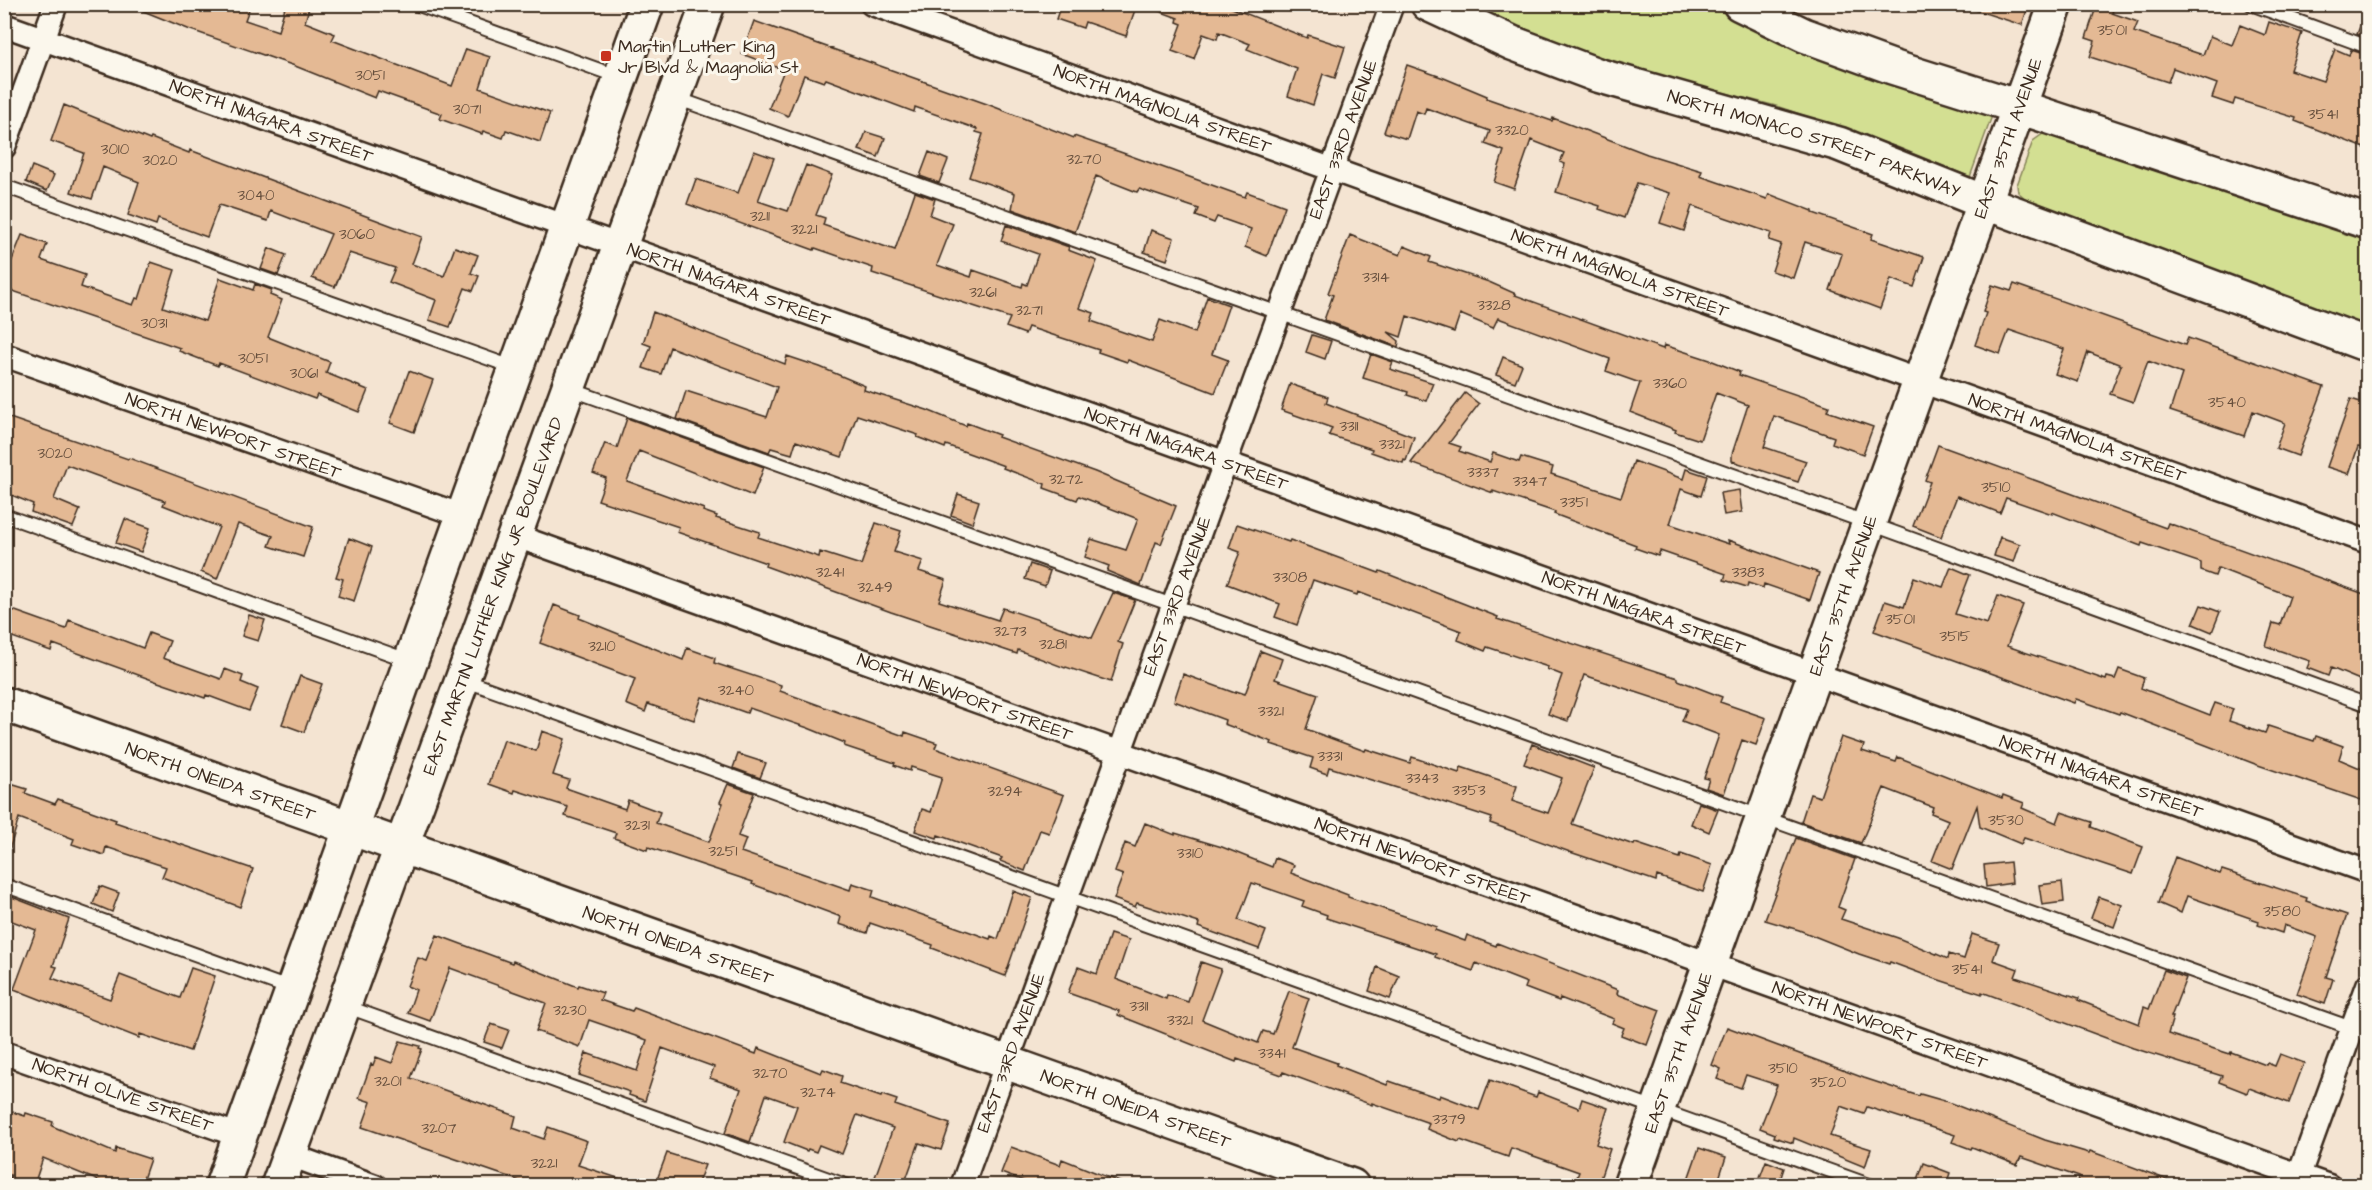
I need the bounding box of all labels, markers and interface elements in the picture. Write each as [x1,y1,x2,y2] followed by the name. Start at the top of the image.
[2097,20,2127,41] house number: 3501
[618,34,799,81] place label: Martin Luther King Jr Blvd & Magnolia St
[599,49,613,63] marker: Martin Luther King Jr Blvd & Magnolia St
[1968,54,2049,222] street label: EAST 35TH AVENUE
[1303,56,1384,222] street label: EAST 33RD AVENUE
[1050,58,1276,160] street label: NORTH MAGNOLIA STREET
[355,65,385,86] house number: 3051
[166,73,377,170] street label: NORTH NIAGARA STREET
[1664,84,1964,204] street label: NORTH MONACO STREET PARKWAY
[453,99,481,120] house number: 3071
[2308,104,2338,125] house number: 3541
[1495,120,1529,141] house number: 3320
[101,139,130,160] house number: 3010
[1067,149,1102,170] house number: 3270
[142,150,178,171] house number: 3020
[238,185,275,206] house number: 3040
[750,206,770,227] house number: 3211
[791,219,817,240] house number: 3221
[1508,223,1733,324] street label: NORTH MAGNOLIA STREET
[339,224,376,245] house number: 3060
[623,237,835,333] street label: NORTH NIAGARA STREET
[1362,267,1390,288] house number: 3314
[969,282,997,303] house number: 3261
[1477,295,1511,316] house number: 3328
[1015,300,1043,321] house number: 3271
[141,313,167,334] house number: 3031
[238,348,268,369] house number: 3051
[290,363,318,384] house number: 3061
[1653,373,1688,394] house number: 3360
[122,386,345,486] street label: NORTH NEWPORT STREET
[1965,387,2190,489] street label: NORTH MAGNOLIA STREET
[2208,392,2246,413] house number: 3540
[1081,401,1292,497] street label: NORTH NIAGARA STREET
[417,413,570,778] street label: EAST MARTIN LUTHER KING JR BOULEVARD
[1339,416,1359,437] house number: 3311
[1379,434,1405,455] house number: 3321
[37,443,73,464] house number: 3020
[1467,462,1499,483] house number: 3337
[1049,469,1083,490] house number: 3272
[1513,471,1547,492] house number: 3347
[1981,477,2011,498] house number: 3510
[1560,492,1588,513] house number: 3351
[1803,511,1884,679] street label: EAST 35TH AVENUE
[1137,513,1218,679] street label: EAST 33RD AVENUE
[816,562,844,583] house number: 3241
[1732,562,1765,583] house number: 3383
[1538,565,1750,661] street label: NORTH NIAGARA STREET
[1273,567,1308,588] house number: 3308
[858,577,892,598] house number: 3249
[1885,609,1915,630] house number: 3501
[993,621,1027,642] house number: 3273
[1940,626,1971,647] house number: 3515
[1039,634,1067,655] house number: 3281
[588,636,616,657] house number: 3210
[854,647,1077,748] street label: NORTH NEWPORT STREET
[718,680,754,701] house number: 3240
[1258,701,1284,722] house number: 3321
[1996,729,2207,825] street label: NORTH NIAGARA STREET
[122,736,320,828] street label: NORTH ONEIDA STREET
[1318,746,1342,767] house number: 3331
[1405,768,1439,789] house number: 3343
[1452,780,1486,801] house number: 3353
[988,781,1022,802] house number: 3294
[1988,810,2024,831] house number: 3530
[1311,811,1534,912] street label: NORTH NEWPORT STREET
[624,815,650,836] house number: 3231
[709,841,737,862] house number: 3251
[1177,843,1204,864] house number: 3310
[579,900,778,991] street label: NORTH ONEIDA STREET
[2263,901,2301,922] house number: 3580
[1952,959,1982,980] house number: 3541
[971,969,1052,1136] street label: EAST 33RD AVENUE
[1638,969,1719,1136] street label: EAST 35TH AVENUE
[1769,975,1992,1076] street label: NORTH NEWPORT STREET
[1129,996,1149,1017] house number: 3311
[553,1000,587,1021] house number: 3230
[1167,1010,1193,1031] house number: 3321
[1258,1043,1286,1064] house number: 3341
[29,1052,217,1139] street label: NORTH OLIVE STREET
[1768,1058,1798,1079] house number: 3510
[753,1063,788,1084] house number: 3270
[1037,1064,1235,1155] street label: NORTH ONEIDA STREET
[374,1071,402,1092] house number: 3201
[1810,1072,1847,1093] house number: 3520
[800,1082,836,1103] house number: 3274
[1432,1109,1466,1130] house number: 3379
[422,1118,456,1139] house number: 3207
[531,1153,557,1174] house number: 3221

